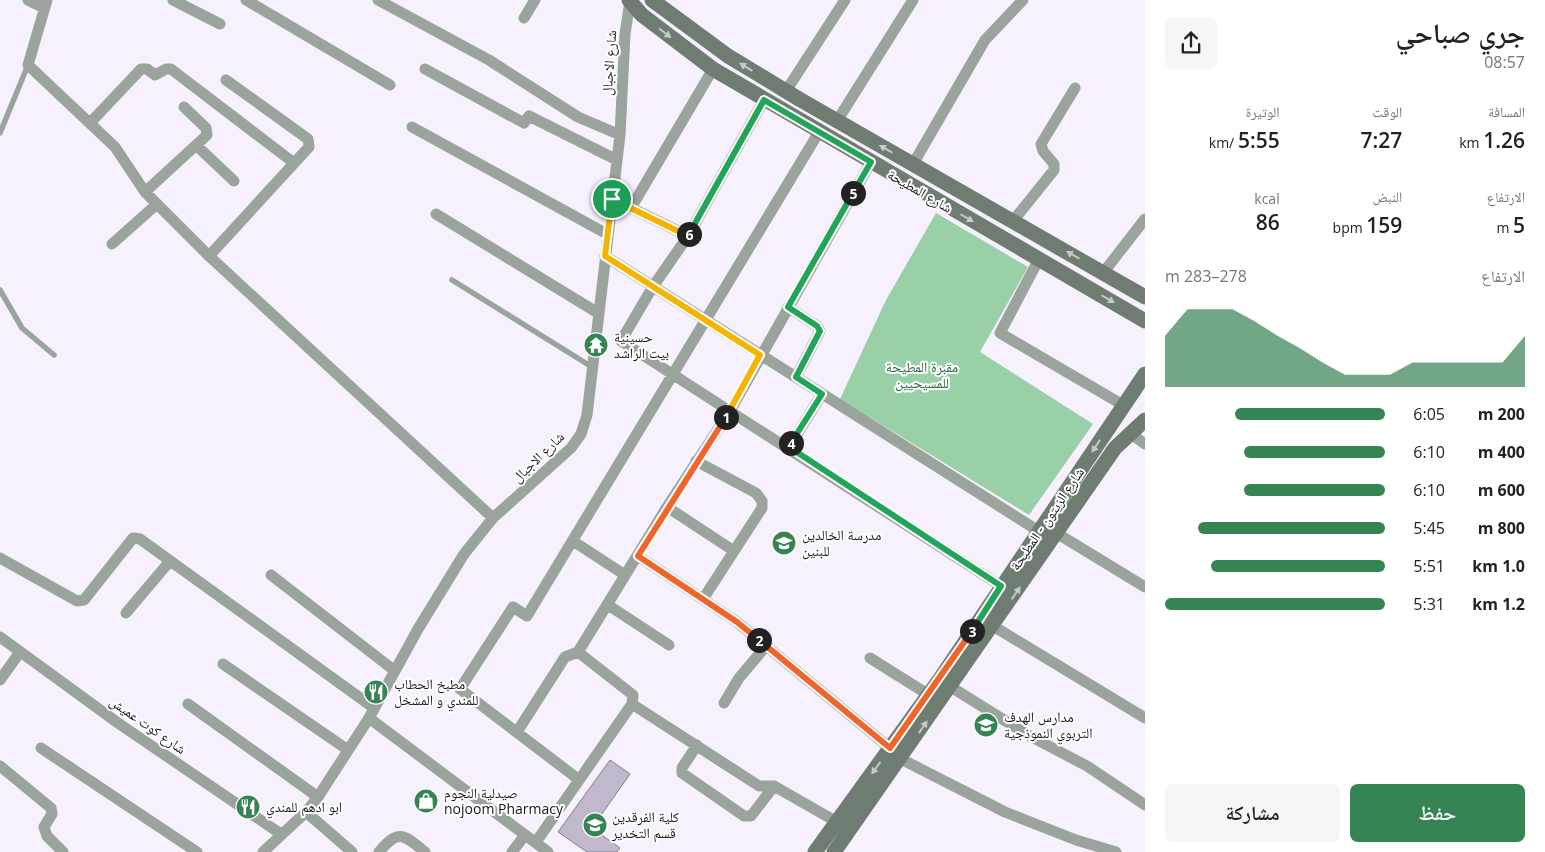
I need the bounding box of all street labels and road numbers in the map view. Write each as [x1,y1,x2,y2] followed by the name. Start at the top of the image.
[597,30,621,96] street label: شارع الاجبال
[884,164,956,218] street label: شارع المطيحة
[507,427,569,487] street label: شارع الاجبال
[1005,464,1089,574] street label: شارع الزيتون - المطيحة
[106,691,190,759] street label: شارع كوت عميش

